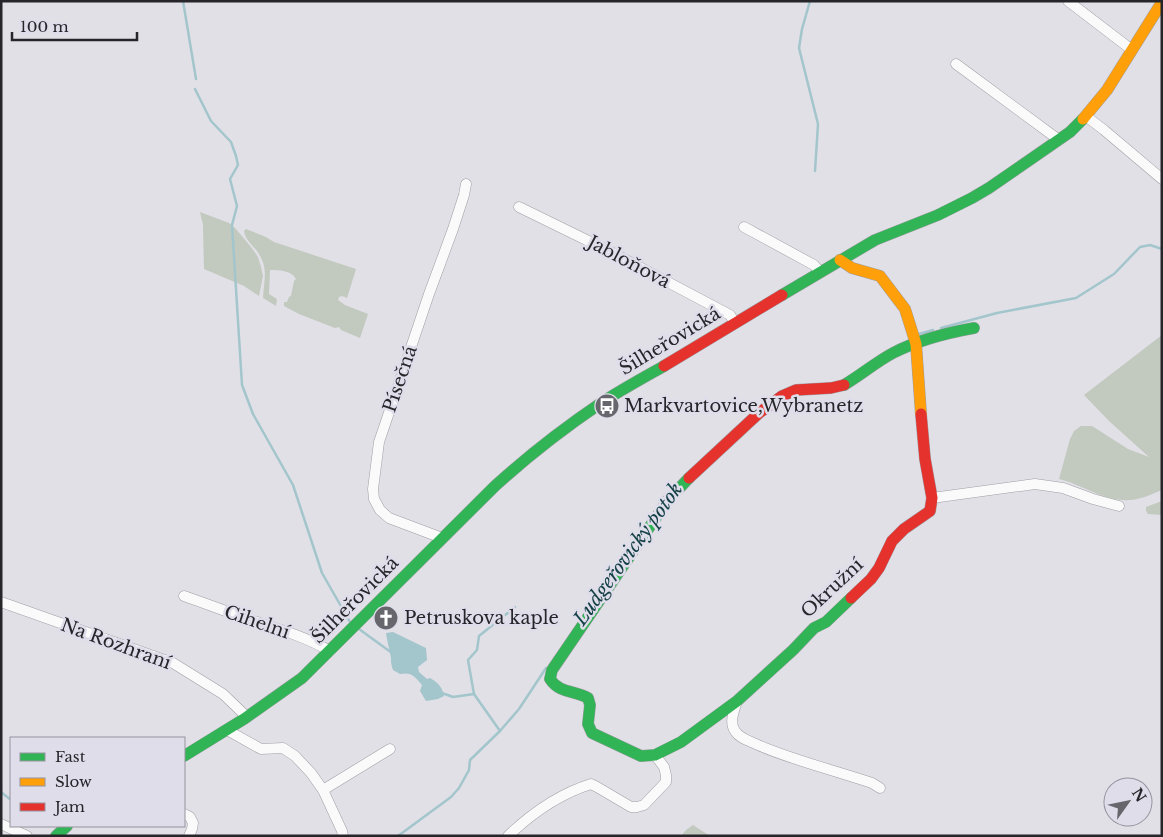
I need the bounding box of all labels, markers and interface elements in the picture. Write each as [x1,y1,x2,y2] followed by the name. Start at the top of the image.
[12,10,138,42] scale bar
[20,17,69,36] text: 100 m
[582,230,674,293] street label: Jabloňová
[615,301,725,380] street label: Šilheřovická
[378,343,422,415] street label: Písečná
[594,393,620,419] bus stop icon: Markvartovice,Wybranetz
[624,395,863,417] place label: Markvartovice,Wybranetz
[568,478,687,630] water label: Ludgeřovický potok
[306,551,403,648] street label: Šilheřovická
[796,553,868,622] street label: Okružní
[221,601,293,644] street label: Cihelní
[373,605,399,631] church icon: Petruskova kaple
[404,607,559,629] place label: Petruskova kaple
[58,614,175,674] street label: Na Rozhraní
[10,737,185,827] legend
[55,747,86,766] text: Fast
[55,772,92,791] text: Slow
[1103,777,1153,827] north arrow
[1128,784,1150,805] text: N
[53,797,85,816] text: Jam

